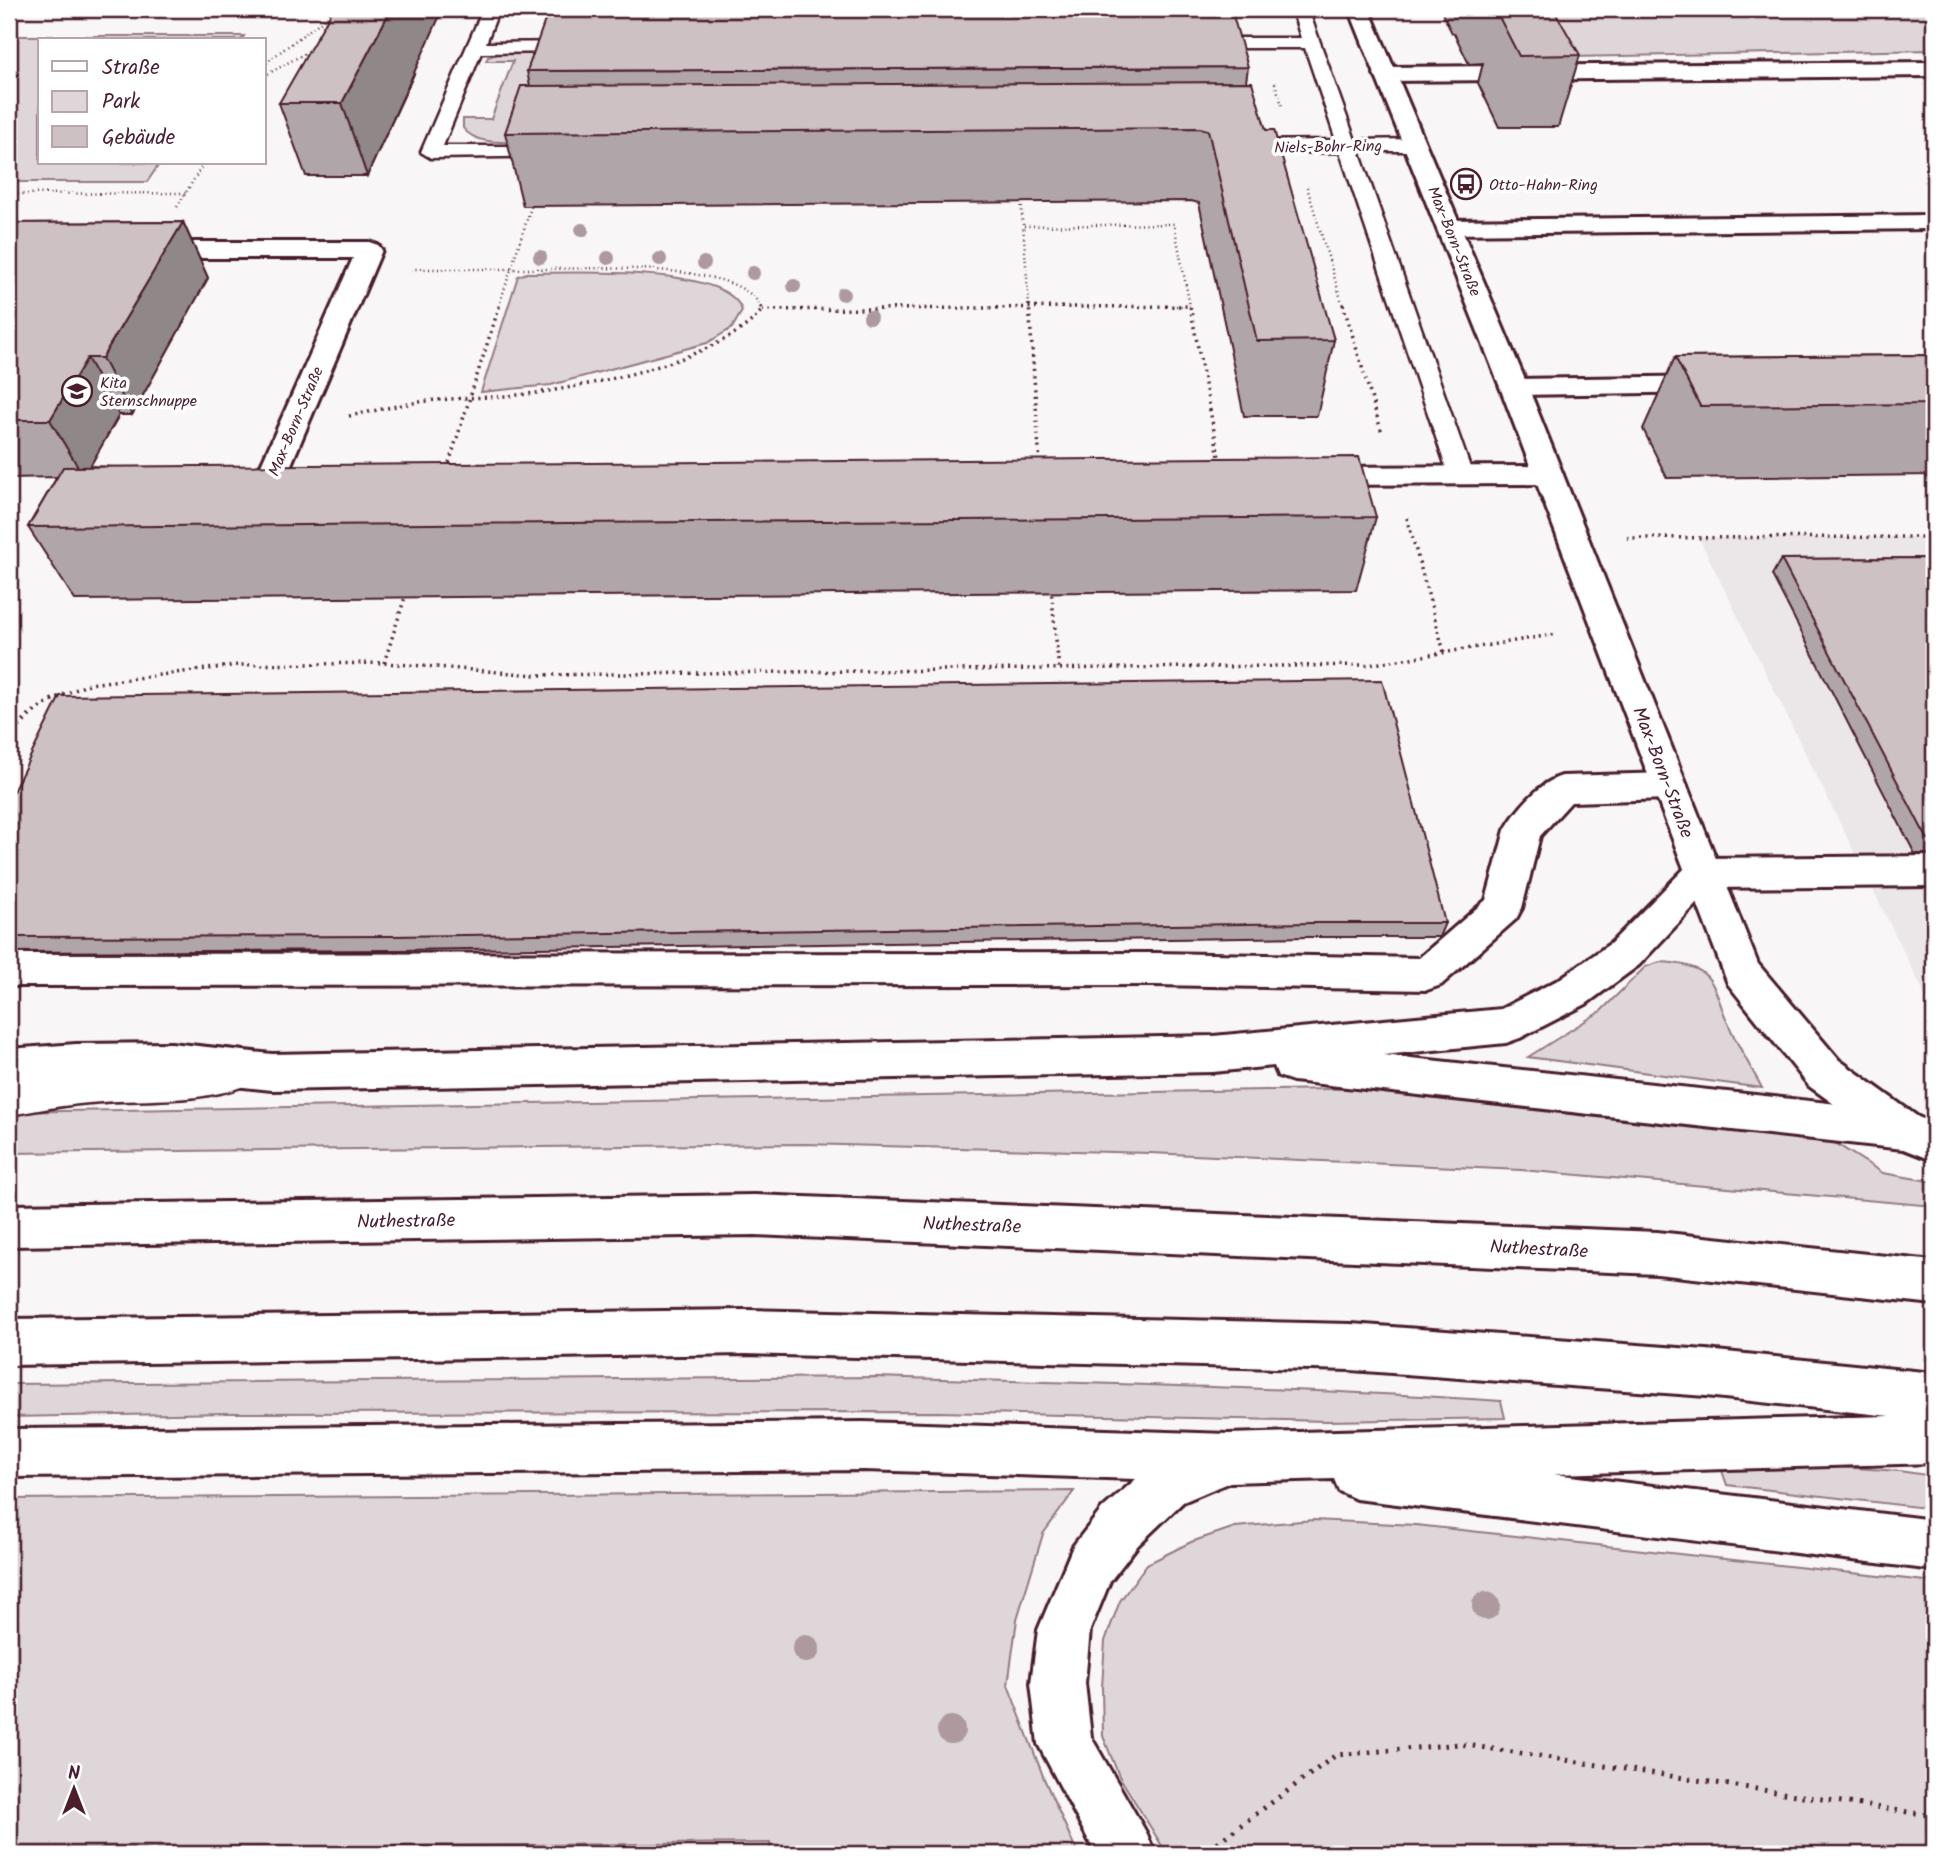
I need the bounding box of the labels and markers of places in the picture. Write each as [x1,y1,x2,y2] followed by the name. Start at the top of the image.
[1449,167,1483,201] bus stop icon: Otto-Hahn-Ring
[1489,173,1598,198] place label: Otto-Hahn-Ring
[100,371,197,414] place label: Kita Sternschnuppe
[60,374,94,408] school or university icon: Kita Sternschnuppe

